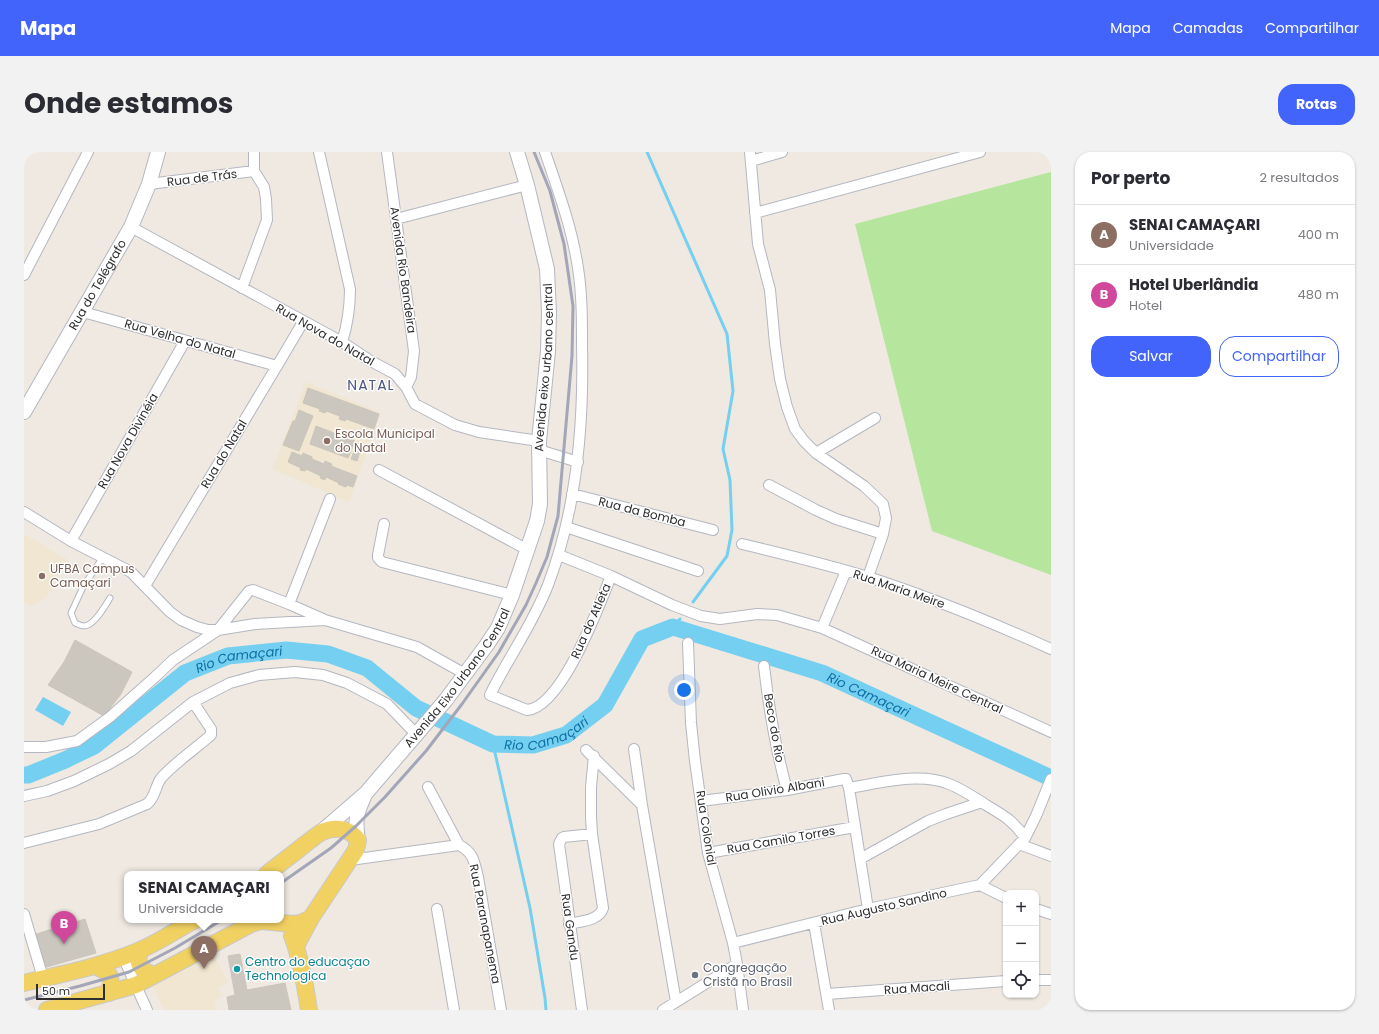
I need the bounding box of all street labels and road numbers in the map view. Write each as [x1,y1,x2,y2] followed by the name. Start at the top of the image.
[166,165,238,190] street label: Rua de Trás
[386,206,421,334] street label: Avenida Rio Bandeira
[64,236,130,333] street label: Rua do Telégrafo
[530,283,557,452] street label: Avenida eixo urbano central
[273,299,378,370] street label: Rua Nova do Natal
[123,315,238,363] street label: Rua Velha do Natal
[93,390,162,492] street label: Rua Nova Divinéia
[196,416,251,491] street label: Rua do Natal
[597,492,688,531] street label: Rua da Bomba
[851,565,947,612] street label: Rua Maria Meire
[566,581,615,661] street label: Rua do Atleta
[400,605,514,751] street label: Avenida Eixo Urbano Central
[869,641,1006,718] street label: Rua Maria Meire Central
[760,692,789,764] street label: Beco do Rio
[724,773,826,806] street label: Rua Olivio Albani
[692,789,721,867] street label: Rua Colonial
[725,822,836,857] street label: Rua Camilo Torres
[466,863,505,985] street label: Rua Paranapanema
[819,884,949,929] street label: Rua Augusto Sandino
[557,892,584,961] street label: Rua Gandu
[883,977,951,998] street label: Rua Macali

